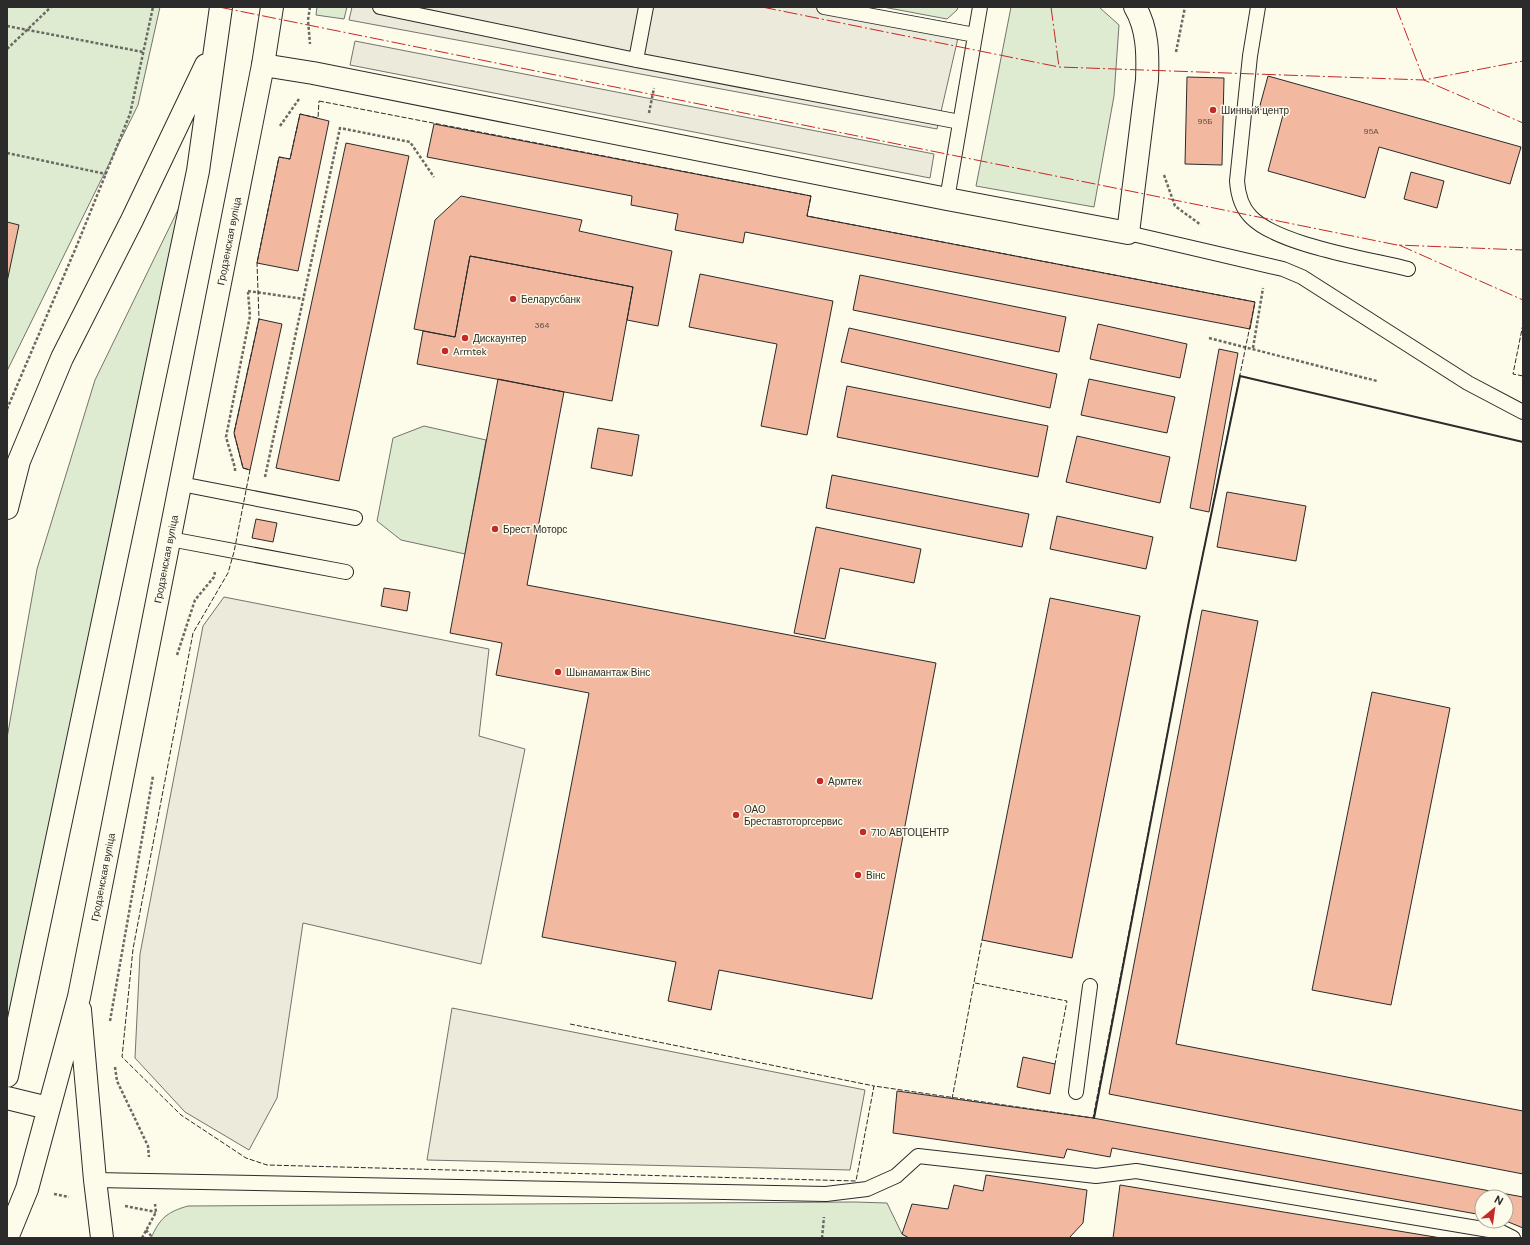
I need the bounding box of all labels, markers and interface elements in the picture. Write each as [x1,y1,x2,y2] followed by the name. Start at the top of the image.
[1221,104,1290,117] place label: Шинный центр
[1208,105,1218,115] marker: Шинный центр
[1197,116,1213,126] house number: 95Б
[1363,126,1379,136] house number: 95А
[214,195,244,286] street label: Гродзенская вуліца
[521,293,581,306] place label: Беларусбанк
[508,294,518,304] marker: Беларусбанк
[535,320,549,330] house number: 364
[473,332,527,345] place label: Дискаунтер
[460,333,470,343] marker: Дискаунтер
[453,345,487,358] place label: Armtek
[440,346,450,356] marker: Armtek
[151,513,181,604] street label: Гродзенская вуліца
[503,523,567,536] place label: Брест Моторс
[490,524,500,534] marker: Брест Моторс
[566,666,650,679] place label: Шынамантаж Вінс
[553,667,563,677] marker: Шынамантаж Вінс
[828,775,862,788] place label: Армтек
[815,776,825,786] marker: Армтек
[744,803,843,828] place label: ОАО Бреставтоторгсервис
[731,810,741,820] marker: ОАО Бреставтоторгсервис
[871,826,950,839] place label: 710 АВТОЦЕНТР
[858,827,868,837] marker: 710 АВТОЦЕНТР
[88,831,118,922] street label: Гродзенская вуліца
[866,869,885,882] place label: Вінс
[853,870,863,880] marker: Вінс
[1474,1189,1514,1229] north arrow
[1492,1192,1506,1208] text: N

